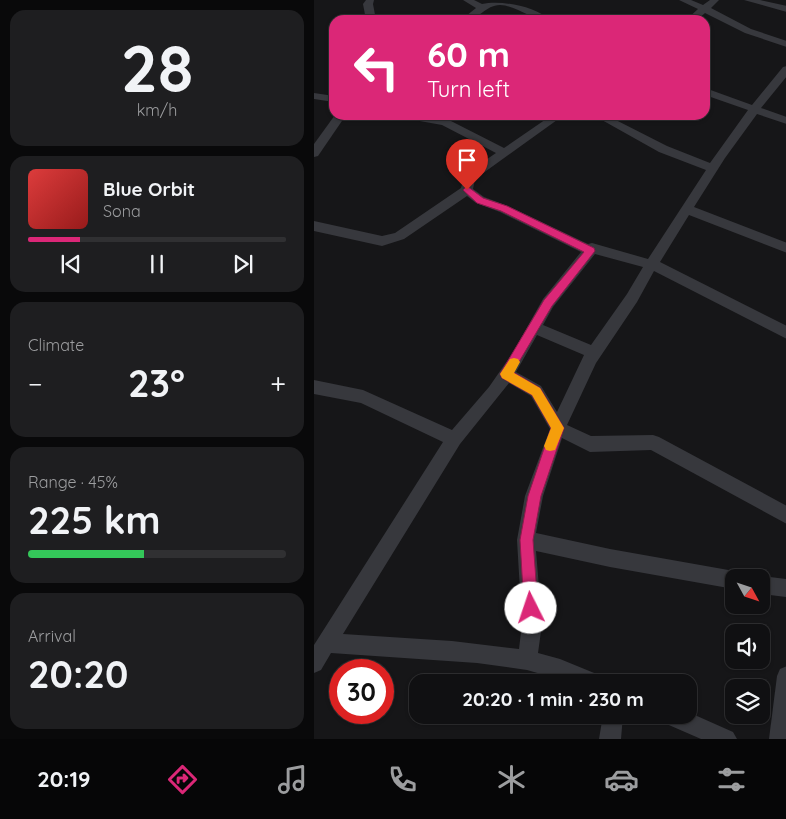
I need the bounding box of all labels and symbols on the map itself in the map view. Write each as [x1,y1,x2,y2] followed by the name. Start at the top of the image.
[446,139,488,190] pin
[725,569,770,614] north arrow
[504,581,556,633] position arrow
[329,659,394,724] speed limit sign: 30

